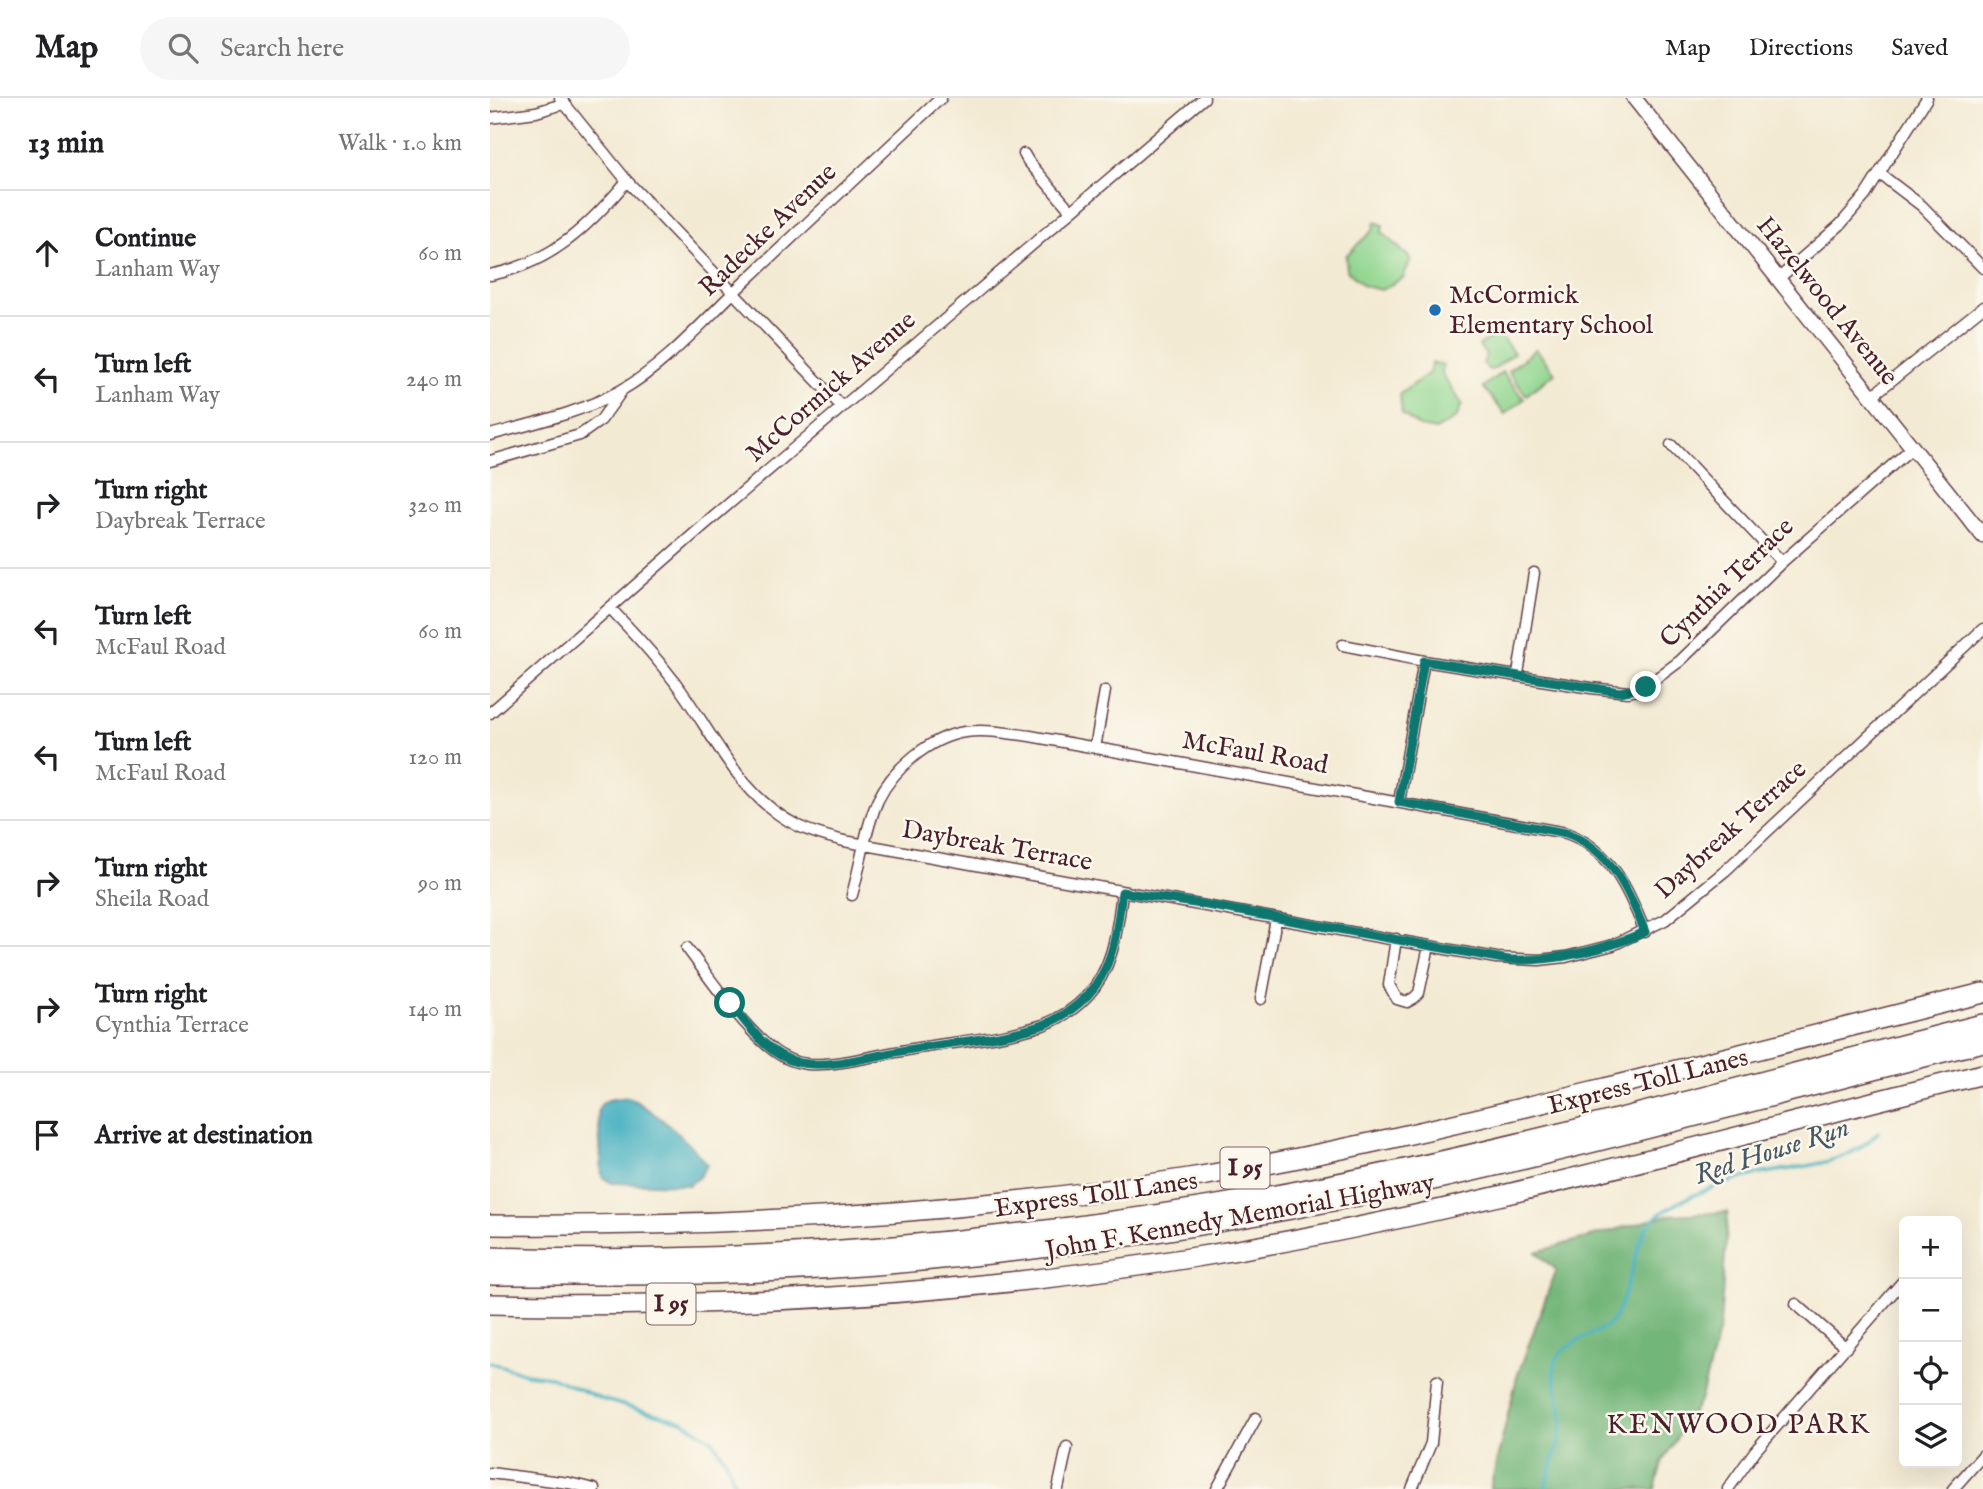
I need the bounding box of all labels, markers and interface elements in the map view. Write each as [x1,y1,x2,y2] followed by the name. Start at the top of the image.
[140,17,630,80] search box
[35,27,98,69] text: Map
[164,29,202,67] icon: search
[220,32,344,65] text: Search here
[1665,33,1711,64] text: Map
[1749,33,1853,64] text: Directions
[1891,33,1948,64] text: Saved
[28,125,104,163] text: 13 min
[338,129,462,158] text: Walk · 1.0 km
[692,156,844,304] street label: Radecke Avenue
[1749,210,1905,392] street label: Hazelwood Avenue
[95,222,196,255] text: Continue
[28,234,66,272] icon: ahead
[418,239,462,268] text: 60 m
[95,255,220,284] text: Lanham Way
[1449,279,1654,342] place label: McCormick Elementary School
[1427,302,1443,318] marker: McCormick Elementary School
[739,304,923,470] street label: McCormick Avenue
[95,348,192,381] text: Turn left
[28,360,66,398] icon: left
[406,365,462,394] text: 240 m
[95,381,220,410] text: Lanham Way
[95,474,208,507] text: Turn right
[28,486,66,524] icon: right
[409,491,462,520] text: 320 m
[95,507,266,536] text: Daybreak Terrace
[1653,511,1801,655] street label: Cynthia Terrace
[95,600,192,633] text: Turn left
[28,612,66,650] icon: left
[418,617,462,646] text: 60 m
[95,633,226,662] text: McFaul Road
[1630,671,1661,702] route end
[1179,724,1331,782] street label: McFaul Road
[95,726,192,759] text: Turn left
[28,738,66,776] icon: left
[409,743,462,772] text: 120 m
[1648,753,1814,907] street label: Daybreak Terrace
[95,759,226,788] text: McFaul Road
[899,813,1095,879] street label: Daybreak Terrace
[95,852,208,885] text: Turn right
[28,864,66,902] icon: right
[418,869,462,898] text: 90 m
[95,885,209,914] text: Sheila Road
[95,978,208,1011] text: Turn right
[714,987,745,1018] route start
[28,990,66,1028] icon: right
[408,995,462,1024] text: 140 m
[95,1011,249,1040] text: Cynthia Terrace
[1544,1041,1752,1123] street label: Express Toll Lanes
[1690,1110,1854,1194] water label: Red House Run
[28,1116,66,1154] icon: arrive
[95,1119,313,1152] text: Arrive at destination
[1220,1148,1270,1188] road number: I 95
[992,1164,1200,1226] street label: Express Toll Lanes
[1040,1166,1437,1268] street label: John F. Kennedy Memorial Highway
[1899,1216,1962,1468] map controls
[1899,1216,1962,1279] button: +
[1899,1279,1962,1342] button: −
[646,1284,696,1324] road number: I 95
[1899,1342,1962,1405] button: locate
[1899,1405,1962,1468] button: layers
[1607,1408,1871,1443] district label: KENWOOD PARK

